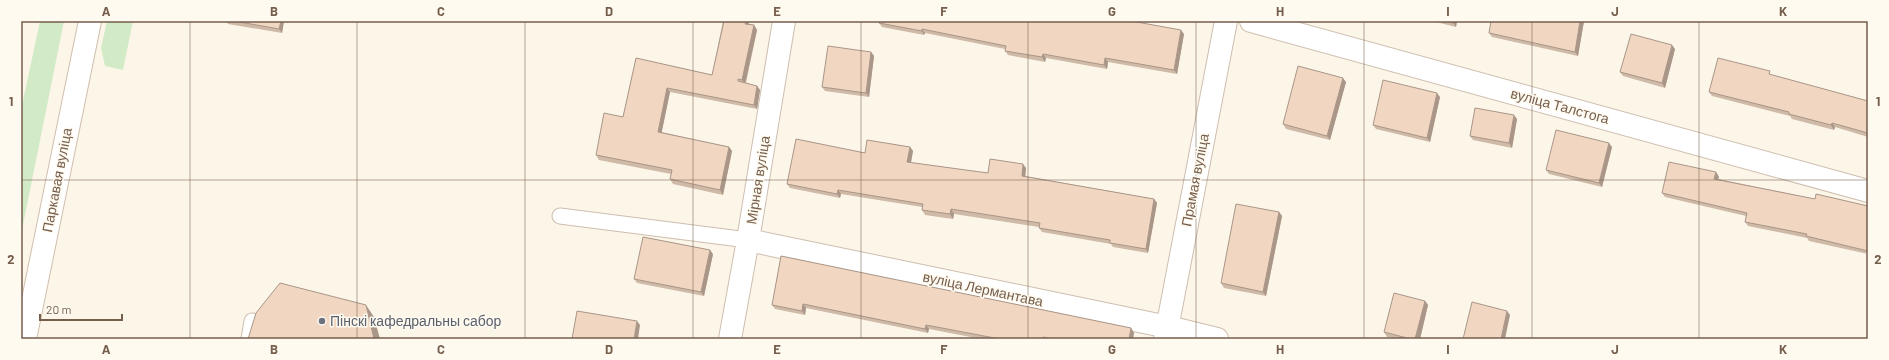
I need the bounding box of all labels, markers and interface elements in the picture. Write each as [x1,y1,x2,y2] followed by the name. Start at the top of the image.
[102,3,111,19] text: A
[270,3,278,19] text: B
[437,3,445,19] text: C
[605,3,613,19] text: D
[773,3,781,19] text: E
[940,3,948,19] text: F
[1108,3,1116,19] text: G
[1276,3,1284,19] text: H
[1446,3,1450,19] text: I
[1611,3,1619,19] text: J
[1779,3,1787,19] text: K
[1509,84,1611,127] street label: вуліца Талстога
[9,93,13,109] text: 1
[1876,93,1880,109] text: 1
[38,126,75,234] street label: Паркавая вуліца
[1177,132,1212,228] street label: Прамая вуліца
[742,134,773,225] street label: Мірная вуліца
[7,251,15,267] text: 2
[1874,251,1882,267] text: 2
[921,267,1045,310] street label: вуліца Лермантава
[40,296,122,322] scale bar
[46,302,72,316] text: 20 m
[330,312,502,329] place label: Пінскі кафедральны сабор
[317,316,327,326] marker: Пінскі кафедральны сабор
[102,341,111,357] text: A
[270,341,278,357] text: B
[437,341,445,357] text: C
[605,341,613,357] text: D
[773,341,781,357] text: E
[940,341,948,357] text: F
[1108,341,1116,357] text: G
[1276,341,1284,357] text: H
[1446,341,1450,357] text: I
[1611,341,1619,357] text: J
[1779,341,1787,357] text: K

